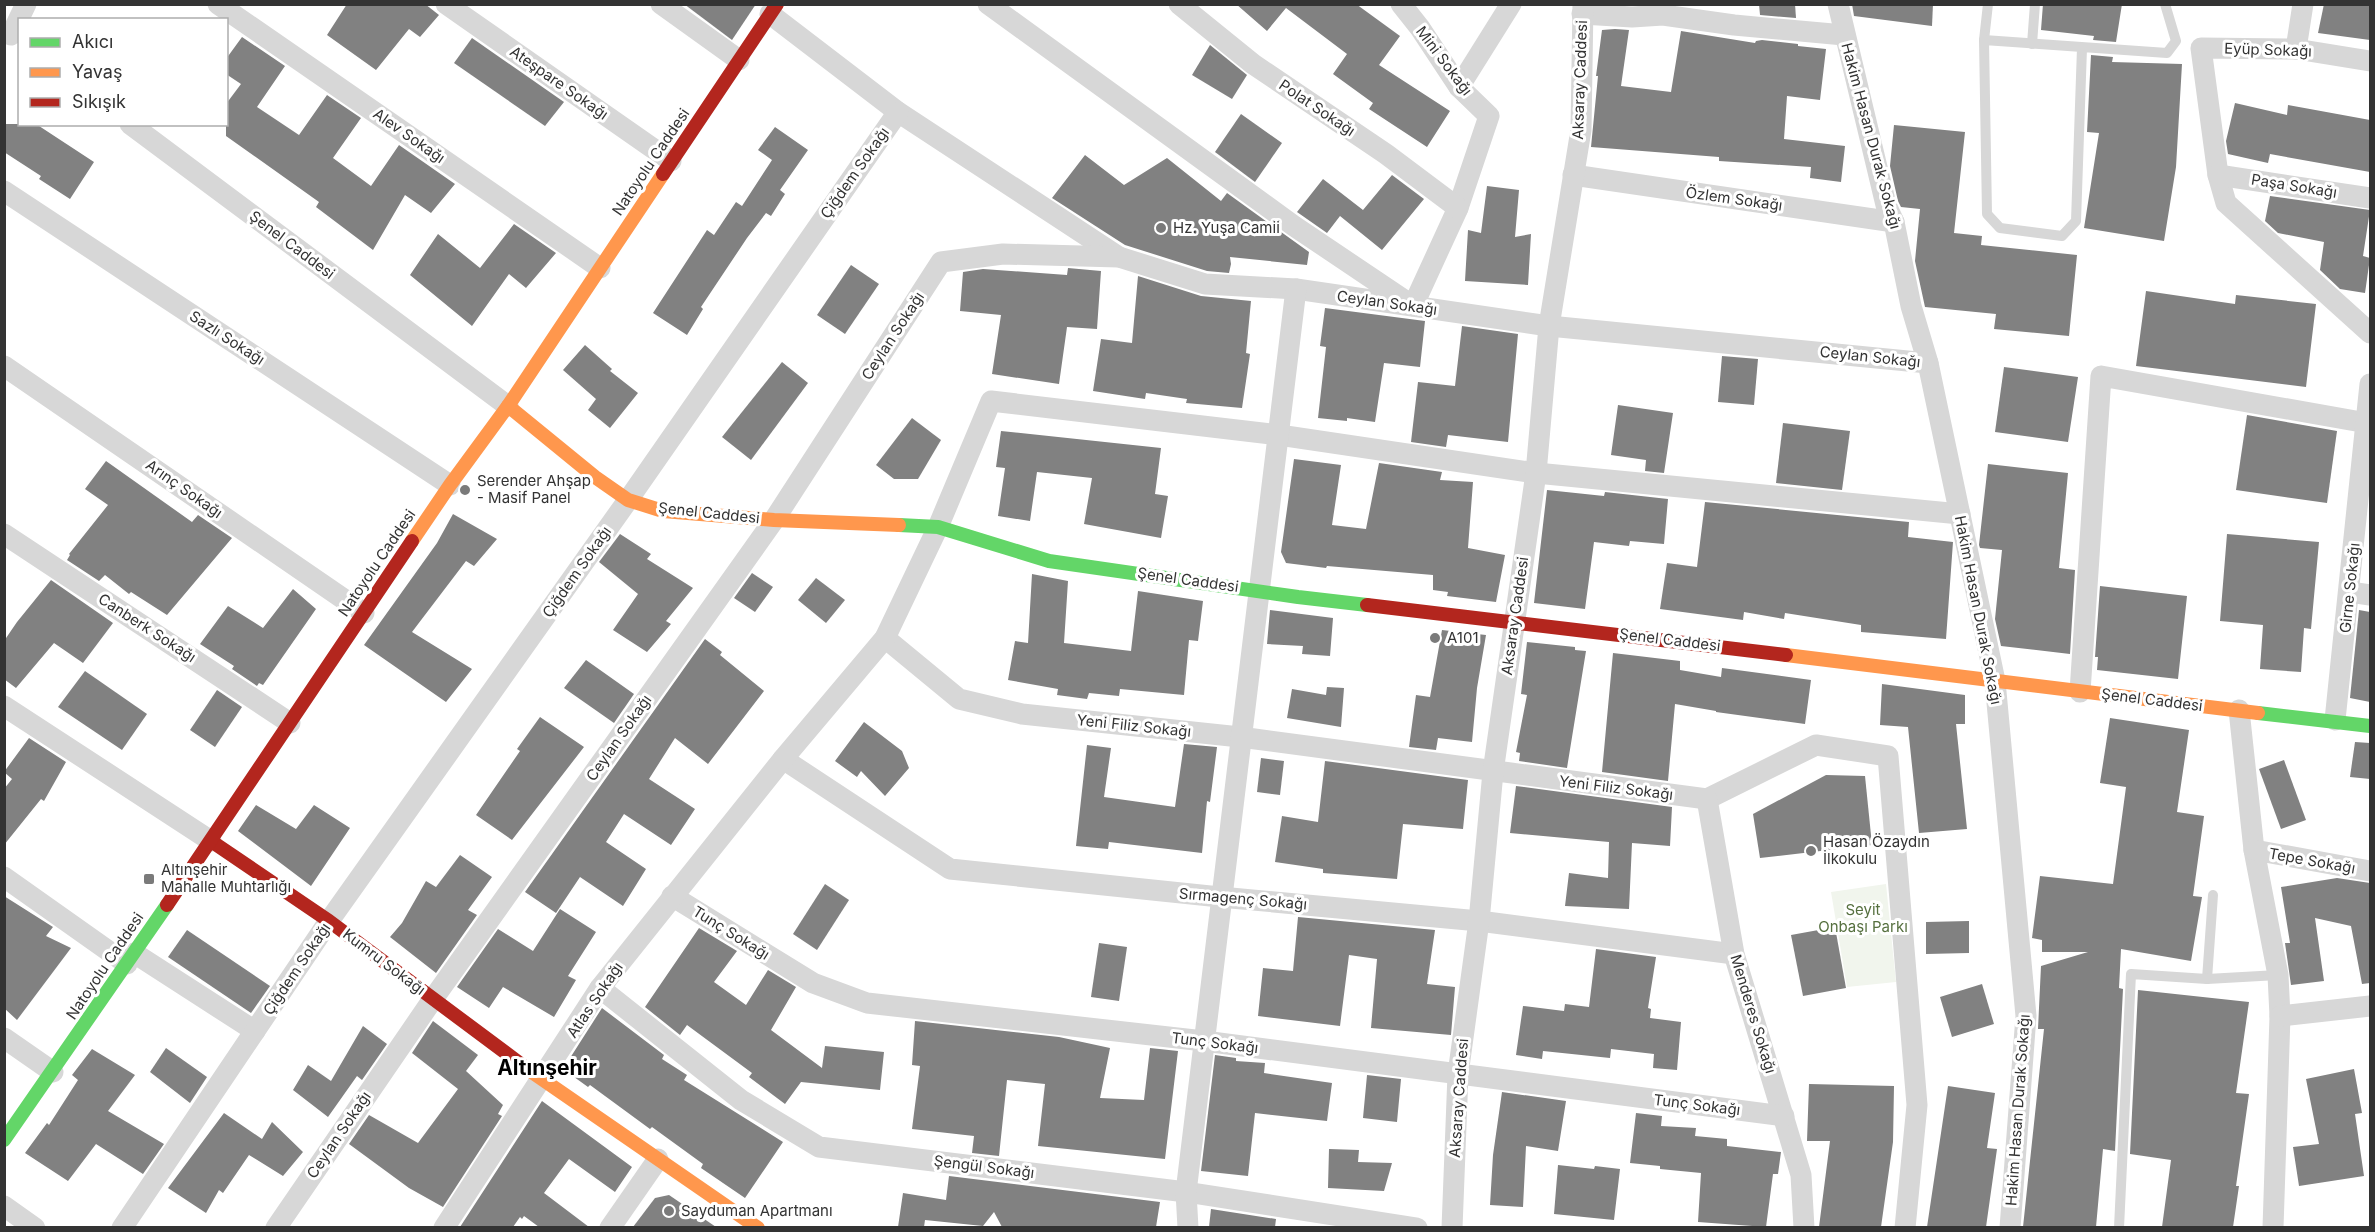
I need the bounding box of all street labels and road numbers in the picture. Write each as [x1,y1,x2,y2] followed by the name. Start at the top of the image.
[1568,20,1591,140] street label: Aksaray Caddesi
[1412,22,1477,99] street label: Mini Sokağı
[2224,38,2312,61] street label: Eyüp Sokağı
[1837,41,1906,231] street label: Hakim Hasan Durak Sokağı
[506,42,612,124] street label: Ateşpare Sokağı
[1276,75,1359,140] street label: Polat Sokağı
[370,104,449,167] street label: Alev Sokağı
[608,105,693,219] street label: Natoyolu Caddesi
[816,123,893,222] street label: Çiğdem Sokağı
[2250,169,2338,202] street label: Paşa Sokağı
[1684,182,1784,215] street label: Özlem Sokağı
[246,206,339,283] street label: Şenel Caddesi
[1336,286,1438,319] street label: Ceylan Sokağı
[857,288,928,383] street label: Ceylan Sokağı
[186,306,268,369] street label: Sazlı Sokağı
[1819,342,1921,371] street label: Ceylan Sokağı
[142,455,226,522] street label: Arınç Sokağı
[657,498,761,527] street label: Şenel Caddesi
[334,506,419,620] street label: Natoyolu Caddesi
[1951,514,2006,706] street label: Hakim Hasan Durak Sokağı
[538,522,615,621] street label: Çiğdem Sokağı
[2335,542,2364,634] street label: Girne Sokağı
[1497,555,1532,676] street label: Aksaray Caddesi
[1136,563,1240,596] street label: Şenel Caddesi
[95,589,200,666] street label: Canberk Sokağı
[1618,624,1722,655] street label: Şenel Caddesi
[2100,684,2204,715] street label: Şenel Caddesi
[582,691,655,785] street label: Ceylan Sokağı
[1076,710,1192,741] street label: Yeni Filiz Sokağı
[1558,771,1674,804] street label: Yeni Filiz Sokağı
[2267,844,2357,877] street label: Tepe Sokağı
[1178,883,1308,914] street label: Sırmagenç Sokağı
[689,901,773,964] street label: Tunç Sokağı
[62,909,147,1023] street label: Natoyolu Caddesi
[259,919,334,1018] street label: Çiğdem Sokağı
[339,924,429,999] street label: Kumru Sokağı
[1726,952,1781,1076] street label: Menderes Sokağı
[562,958,627,1041] street label: Atlas Sokağı
[2001,1013,2034,1206] street label: Hakim Hasan Durak Sokağı
[1171,1028,1259,1057] street label: Tunç Sokağı
[1445,1038,1472,1158] street label: Aksaray Caddesi
[302,1087,375,1182] street label: Ceylan Sokağı
[1653,1090,1741,1119] street label: Tunç Sokağı
[933,1151,1035,1182] street label: Şengül Sokağı

